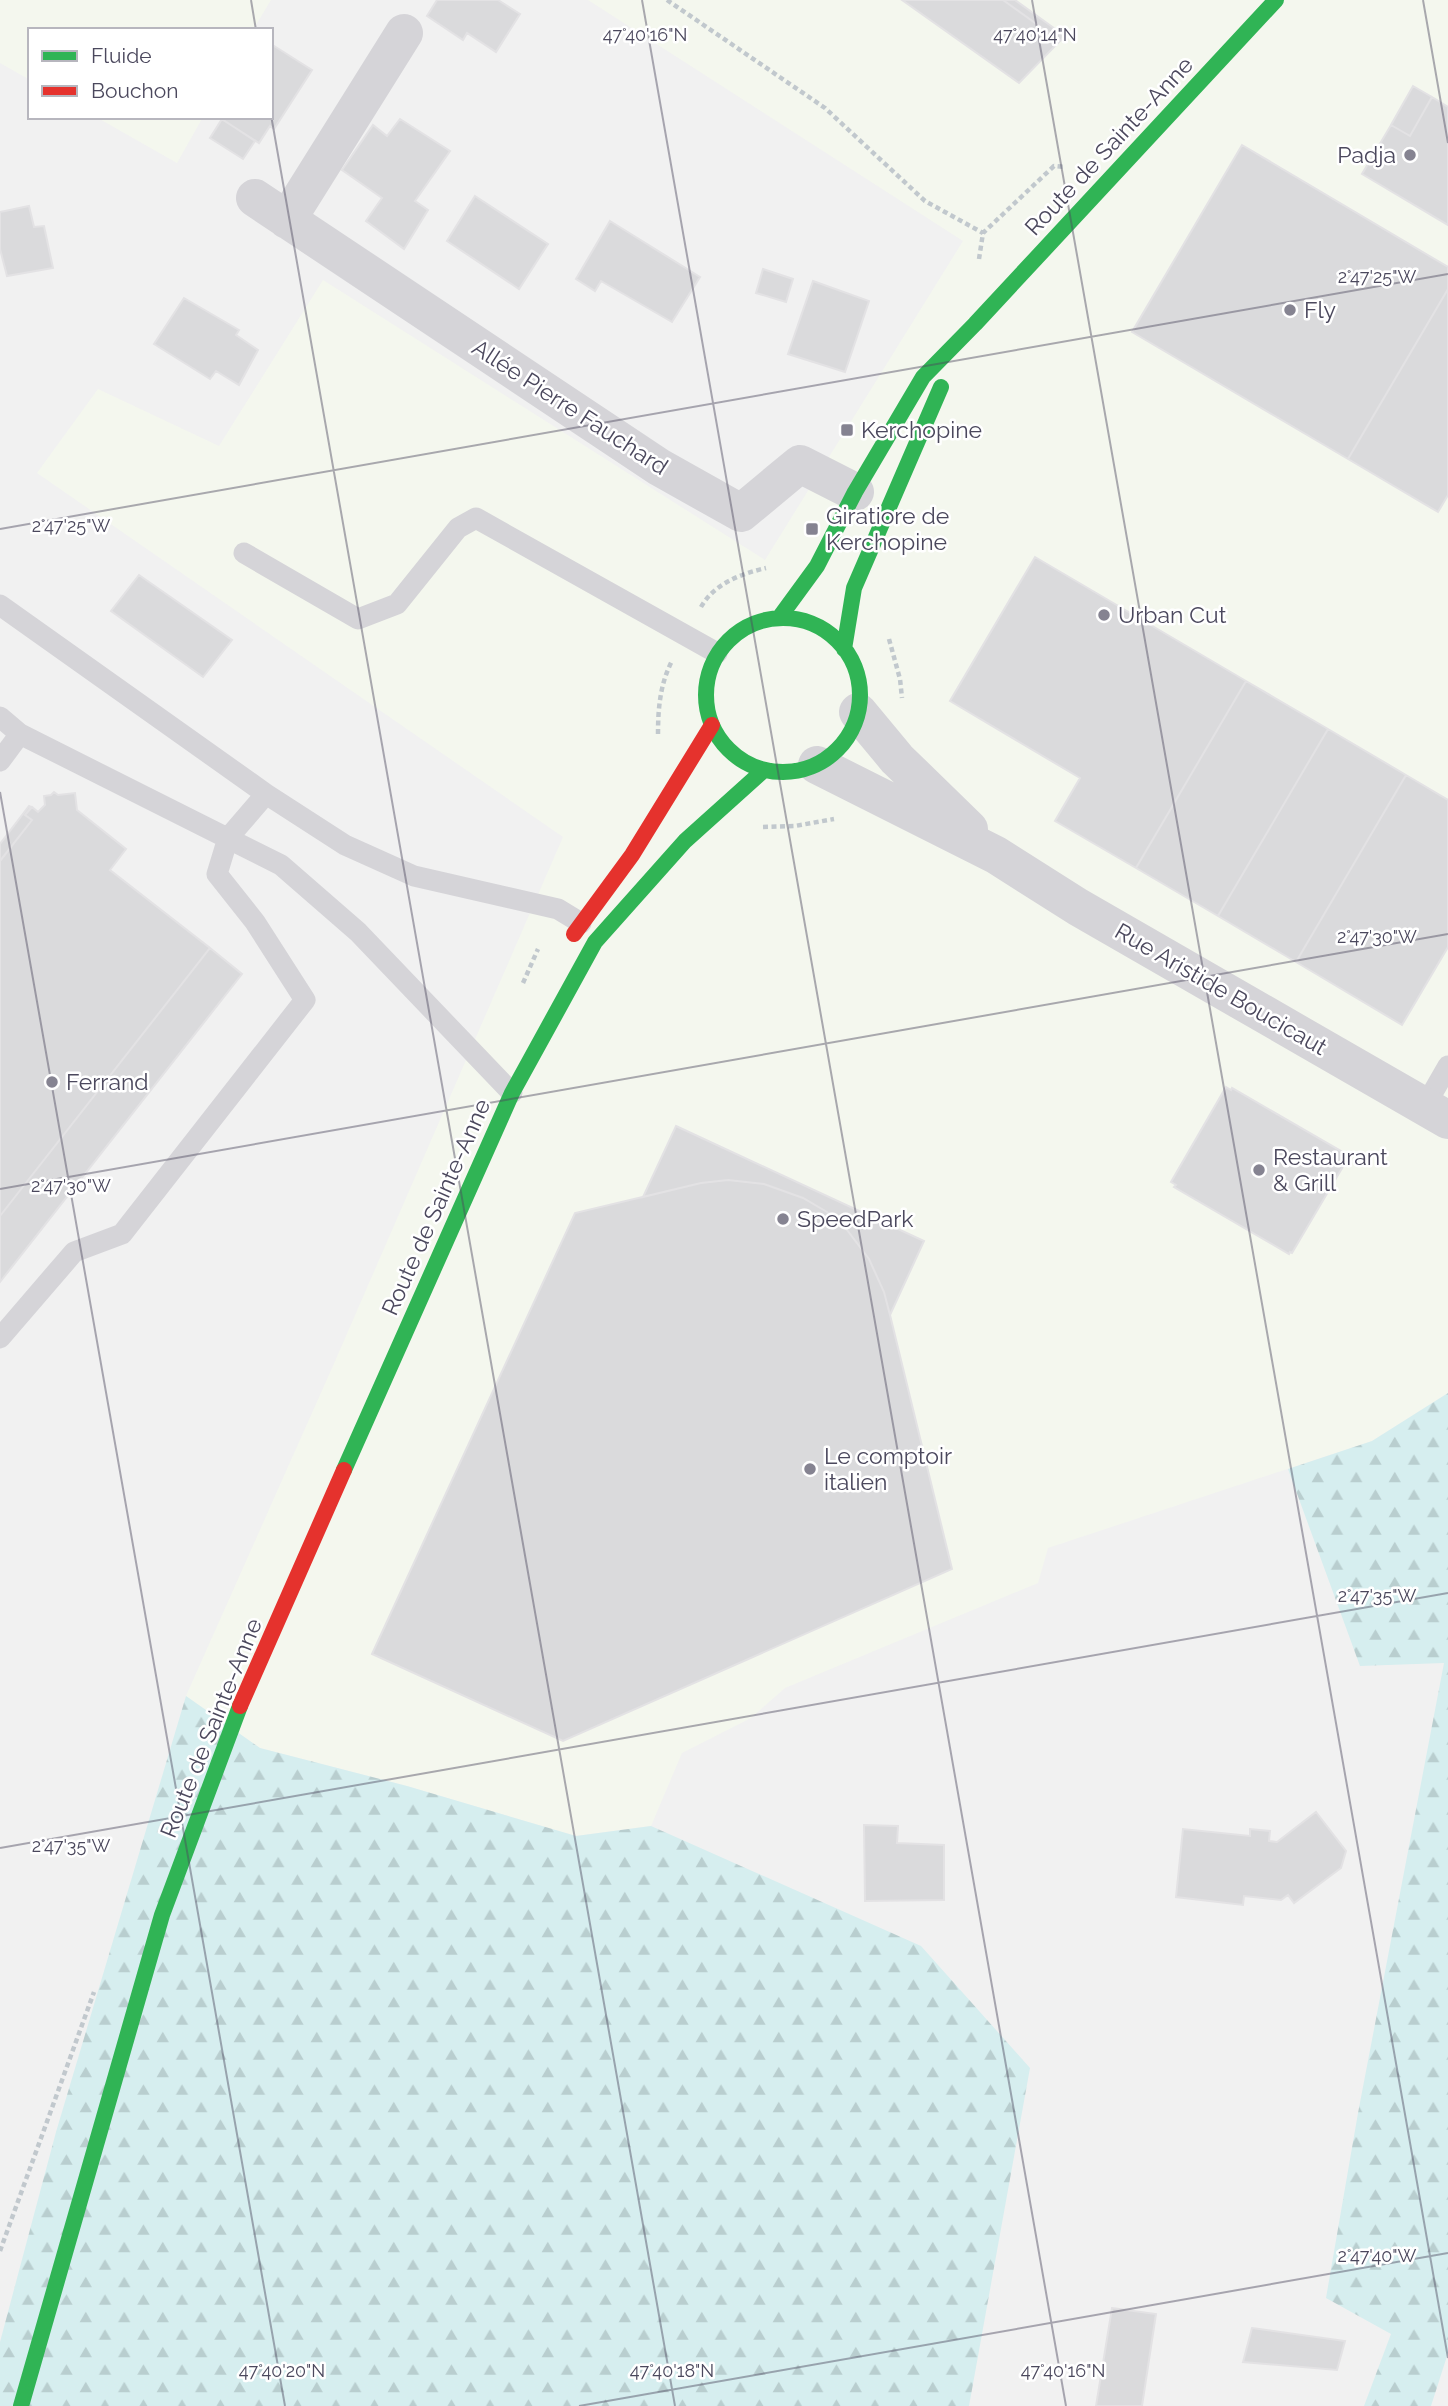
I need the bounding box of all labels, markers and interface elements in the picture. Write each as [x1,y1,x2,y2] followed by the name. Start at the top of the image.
[603,24,687,45] text: 47°40'16"N
[993,24,1077,45] text: 47°40'14"N
[28,28,273,119] legend
[91,43,152,68] text: Fluide
[1019,51,1198,240] street label: Route de Sainte-Anne
[91,78,178,103] text: Bouchon
[1337,141,1396,168] place label: Padja
[1402,147,1418,163] marker: Padja
[1338,266,1416,287] text: 2°47'25"W
[1304,296,1336,323] place label: Fly
[1282,302,1298,318] marker: Fly
[467,333,673,480] street label: Allée Pierre Fauchard
[861,416,982,443] place label: Kerchopine
[839,422,855,438] marker: Kerchopine
[826,502,949,555] place label: Giratiore de Kerchopine
[32,515,110,536] text: 2°47'25"W
[804,521,820,537] marker: Giratiore de Kerchopine
[1118,601,1227,628] place label: Urban Cut
[1096,607,1112,623] marker: Urban Cut
[1111,917,1332,1060] street label: Rue Aristide Boucicaut
[1337,926,1417,947] text: 2°47'30"W
[66,1068,149,1095] place label: Ferrand
[44,1074,60,1090] marker: Ferrand
[376,1095,495,1319] street label: Route de Sainte-Anne
[1273,1143,1388,1196] place label: Restaurant & Grill
[1251,1162,1267,1178] marker: Restaurant & Grill
[31,1175,111,1196] text: 2°47'30"W
[797,1205,913,1232] place label: SpeedPark
[775,1211,791,1227] marker: SpeedPark
[824,1442,952,1495] place label: Le comptoir italien
[802,1461,818,1477] marker: Le comptoir italien
[1338,1585,1417,1606] text: 2°47'35"W
[154,1614,267,1841] street label: Route de Sainte-Anne
[32,1835,111,1856] text: 2°47'35"W
[1338,2245,1417,2266] text: 2°47'40"W
[239,2360,325,2381] text: 47°40'20"N
[630,2360,714,2381] text: 47°40'18"N
[1021,2360,1105,2381] text: 47°40'16"N

